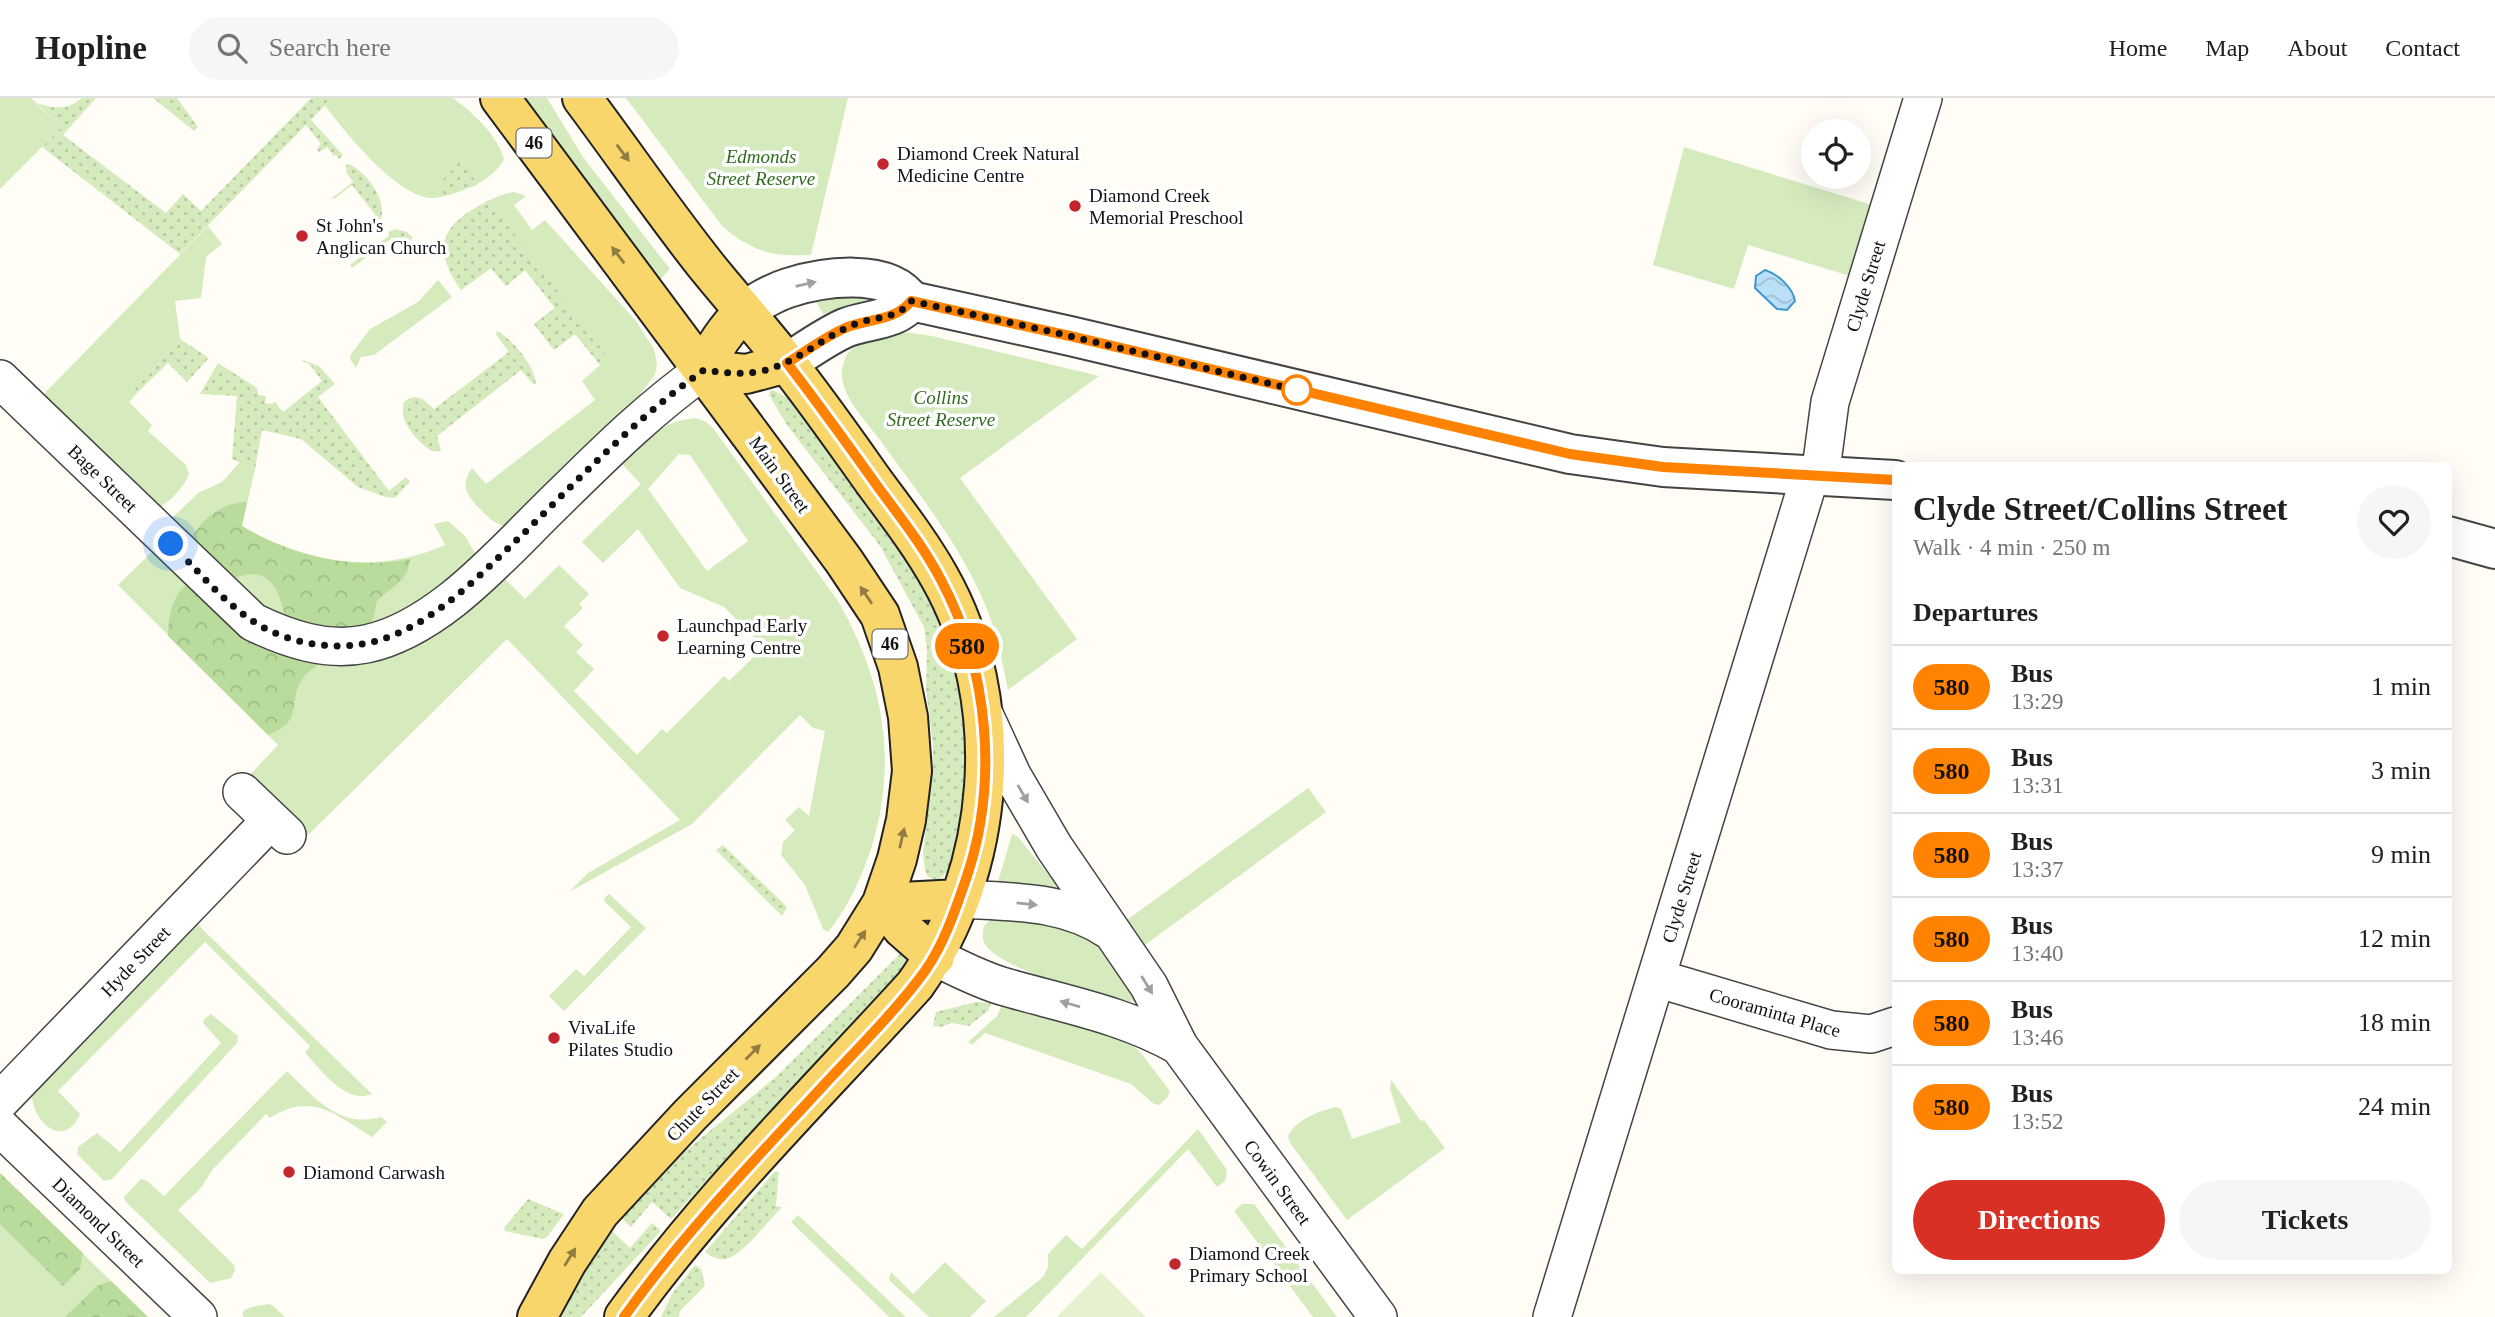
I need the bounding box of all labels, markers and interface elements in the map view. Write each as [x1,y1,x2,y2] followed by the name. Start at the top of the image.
[189,17,679,80] search box
[213,29,251,67] icon: search
[35,30,147,66] text: Hopline
[269,33,391,62] text: Search here
[2109,35,2167,61] text: Home
[2205,35,2249,61] text: Map
[2287,35,2347,61] text: About
[2385,35,2460,61] text: Contact
[1801,119,1871,189] map controls
[1801,119,1871,189] button: locate
[516,129,552,158] road number: 46
[615,143,630,161] one-way arrow
[897,143,1080,186] place label: Diamond Creek Natural Medicine Centre
[707,146,815,189] park label: Edmonds Street Reserve
[875,156,891,172] marker: Diamond Creek Natural Medicine Centre
[1089,185,1244,228] place label: Diamond Creek Memorial Preschool
[1067,198,1083,214] marker: Diamond Creek Memorial Preschool
[316,215,447,258] place label: St John's Anglican Church
[294,228,310,244] marker: St John's Anglican Church
[1842,237,1890,334] street label: Clyde Street
[610,247,625,265] one-way arrow
[795,278,817,289] one-way arrow
[1282,375,1312,405] unlabelled marker
[887,387,995,430] park label: Collins Street Reserve
[745,432,815,517] street label: Main Street
[64,440,142,517] street label: Bage Street
[2357,485,2431,559] button: heart
[1913,491,2288,527] text: Clyde Street/Collins Street
[153,526,188,561] your location
[1913,535,2110,560] text: Walk · 4 min · 250 m
[860,585,873,605] one-way arrow
[1913,598,2038,627] text: Departures
[677,615,808,658] place label: Launchpad Early Learning Centre
[927,623,1007,669] line badge: 580
[655,628,671,644] marker: Launchpad Early Learning Centre
[872,630,908,658] road number: 46
[949,633,985,659] text: 580
[2011,659,2053,688] text: Bus
[2371,672,2431,701] text: 1 min
[1934,674,1970,700] text: 580
[2011,689,2063,714] text: 13:29
[2011,743,2053,772] text: Bus
[2371,756,2431,785] text: 3 min
[1934,758,1970,784] text: 580
[2011,773,2063,798] text: 13:31
[1017,785,1030,804] one-way arrow
[897,827,908,849] one-way arrow
[2011,827,2053,856] text: Bus
[2371,840,2431,869] text: 9 min
[1934,842,1970,868] text: 580
[1658,848,1706,945] street label: Clyde Street
[2011,857,2063,882] text: 13:37
[1016,899,1038,910] one-way arrow
[2011,911,2053,940] text: Bus
[96,921,175,1001] street label: Hyde Street
[2358,924,2431,953] text: 12 min
[1934,926,1970,952] text: 580
[853,929,866,949] one-way arrow
[2011,941,2063,966] text: 13:40
[1141,975,1154,995] one-way arrow
[1707,984,1843,1041] street label: Cooraminta Place
[2011,995,2053,1024] text: Bus
[1059,999,1080,1009] one-way arrow
[2358,1008,2431,1037] text: 18 min
[1934,1010,1970,1036] text: 580
[568,1017,673,1060] place label: VivaLife Pilates Studio
[2011,1025,2063,1050] text: 13:46
[546,1030,562,1046] marker: VivaLife Pilates Studio
[745,1043,762,1060] one-way arrow
[662,1063,743,1146] street label: Chute Street
[2011,1079,2053,1108] text: Bus
[2358,1092,2431,1121] text: 24 min
[1934,1094,1970,1120] text: 580
[2011,1109,2063,1134] text: 13:52
[1240,1136,1316,1229] street label: Cowin Street
[303,1162,445,1183] place label: Diamond Carwash
[281,1164,297,1180] marker: Diamond Carwash
[48,1173,150,1272] street label: Diamond Street
[1913,1180,2165,1260] button: Directions
[2179,1180,2431,1260] button: Tickets
[1189,1243,1310,1286] place label: Diamond Creek Primary School
[563,1248,576,1267] one-way arrow
[1167,1256,1183,1272] marker: Diamond Creek Primary School

